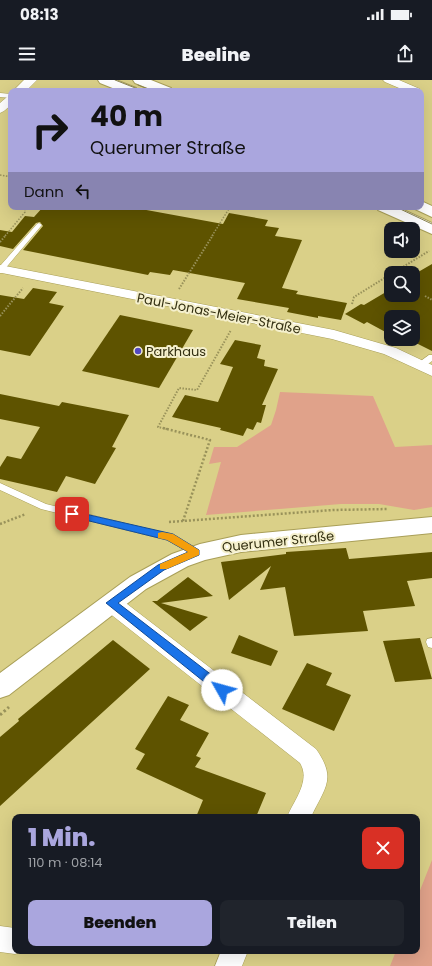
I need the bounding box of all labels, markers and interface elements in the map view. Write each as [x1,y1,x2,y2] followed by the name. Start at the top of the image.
[20,4,58,25] text: 08:13
[182,42,250,67] text: Beeline
[16,43,38,65] icon: menu
[394,43,416,65] icon: share
[90,97,163,136] text: 40 m
[24,104,76,156] icon: right
[90,135,246,160] text: Querumer Straße
[72,180,94,202] icon: left
[24,181,64,202] text: Dann
[384,222,420,346] map controls
[384,222,420,258] button: sound
[384,266,420,302] button: search
[135,288,303,339] street label: Paul-Jonas-Meier-Straße
[384,310,420,346] button: layers
[146,342,206,361] place label: Parkhaus
[133,346,143,356] marker: Parkhaus
[55,497,89,531] pin
[61,503,83,525] icon: arrive
[221,526,335,557] street label: Querumer Straße
[201,669,243,711] position arrow
[28,821,95,854] text: 1 Min.
[362,827,404,869] button: close
[28,853,103,872] text: 110 m · 08:14
[28,900,212,946] button: Beenden
[220,900,404,946] button: Teilen

